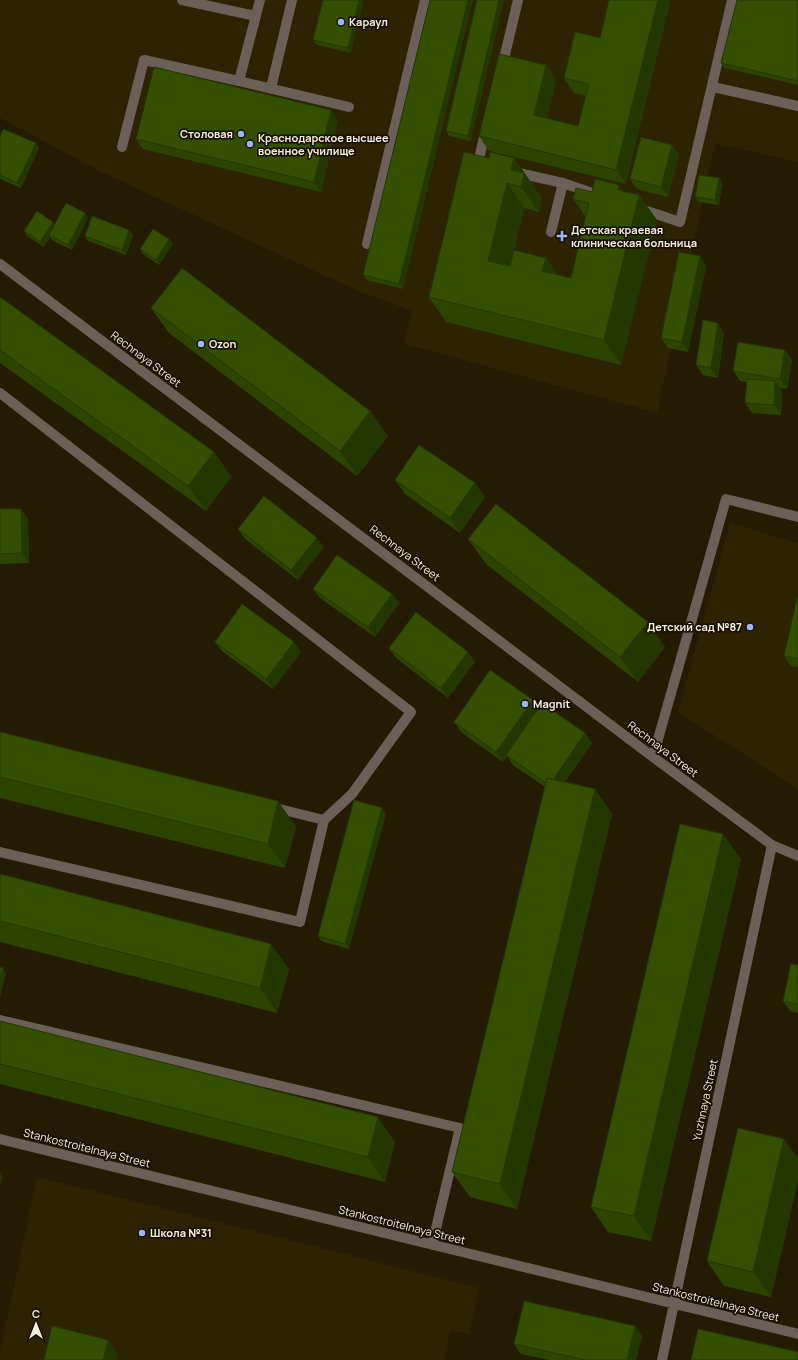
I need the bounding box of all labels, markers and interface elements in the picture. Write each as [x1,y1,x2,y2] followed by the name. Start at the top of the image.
[349,14,388,29] place label: Караул
[336,17,346,27] marker: Караул
[180,126,233,141] place label: Столовая
[236,129,246,139] marker: Столовая
[258,130,389,158] place label: Краснодарское высшее военное училище
[245,139,255,149] marker: Краснодарское высшее военное училище
[571,222,697,250] place label: Детская краевая клиническая больница
[556,230,568,242] marker: Детская краевая клиническая больница
[108,327,185,390] street label: Rechnaya Street
[209,336,236,351] place label: Ozon
[196,339,206,349] marker: Ozon
[367,521,444,584] street label: Rechnaya Street
[647,619,742,634] place label: Детский сад №87
[745,622,755,632] marker: Детский сад №87
[533,696,570,711] place label: Magnit
[520,699,530,709] marker: Magnit
[625,717,702,780] street label: Rechnaya Street
[689,1058,720,1142] street label: Yuzhnaya Street
[22,1124,152,1171] street label: Stankostroitelnaya Street
[337,1201,467,1248] street label: Stankostroitelnaya Street
[150,1225,212,1240] place label: Школа №31
[137,1228,147,1238] marker: Школа №31
[651,1278,781,1325] street label: Stankostroitelnaya Street
[16,1304,56,1344] north arrow
[32,1306,40,1321] text: С

